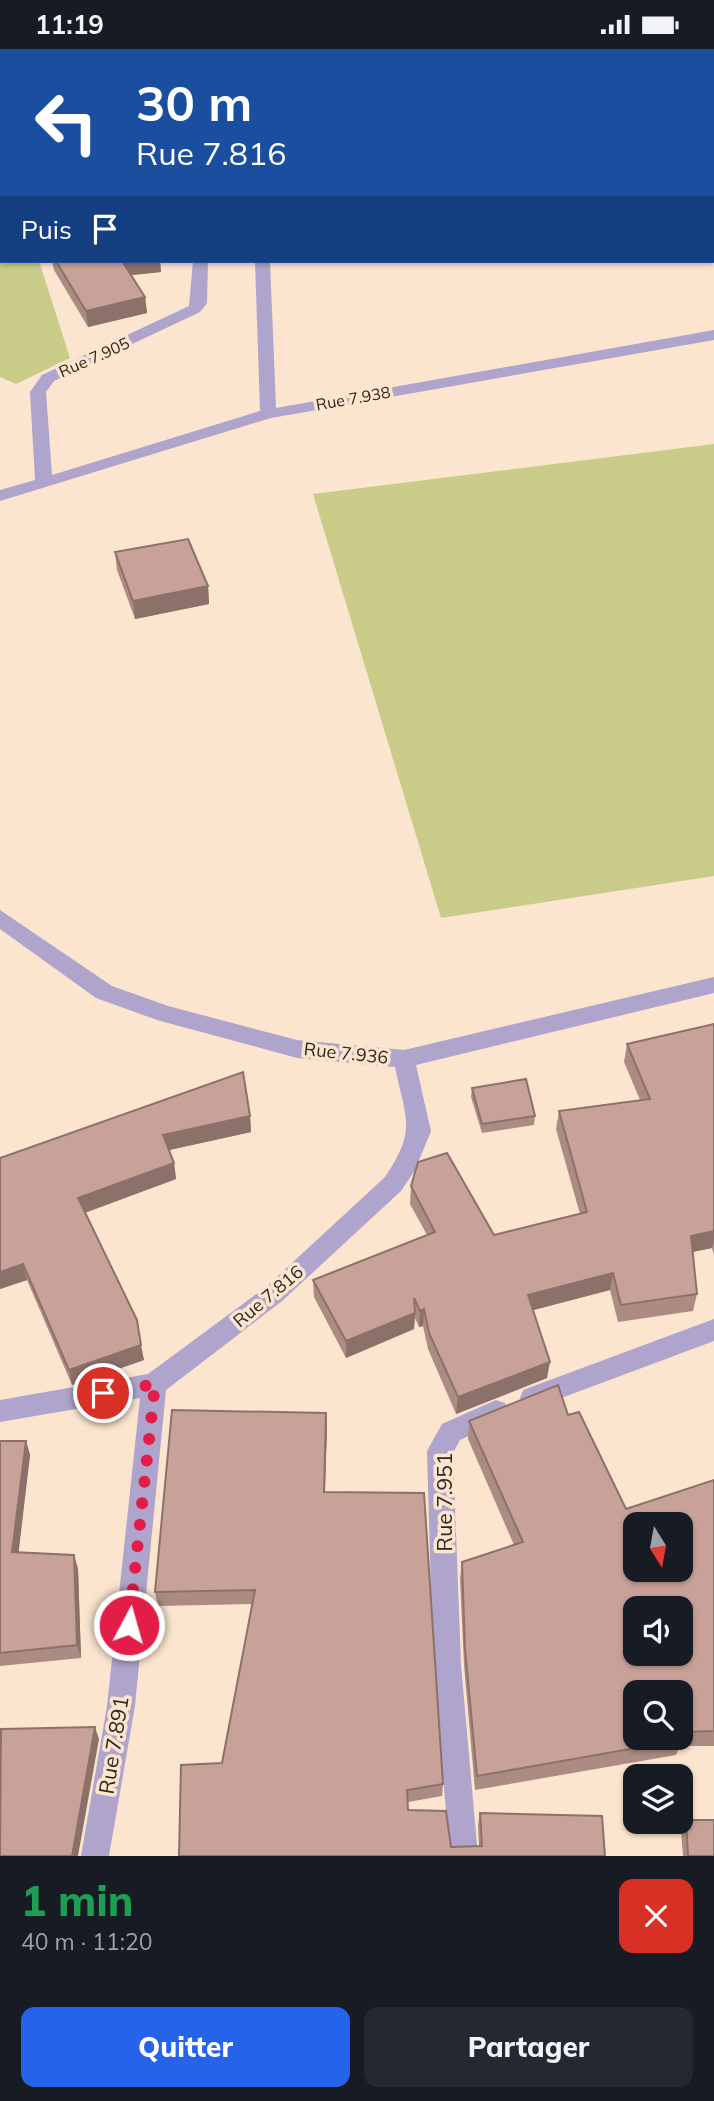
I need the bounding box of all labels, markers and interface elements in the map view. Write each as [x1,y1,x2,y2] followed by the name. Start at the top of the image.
[35,8,104,41] text: 11:19
[136,72,252,133] text: 30 m
[21,77,112,168] icon: left
[136,133,286,173] text: Rue 7.816
[86,210,124,248] icon: arrive
[21,213,72,246] text: Puis
[56,333,132,381] street label: Rue 7.905
[314,382,392,414] street label: Rue 7.938
[303,1037,389,1069] street label: Rue 7.936
[228,1260,308,1332] street label: Rue 7.816
[73,1363,133,1423] pin
[84,1374,122,1412] icon: arrive
[431,1453,457,1551] street label: Rue 7.951
[623,1512,693,1582] north arrow
[623,1512,693,1834] map controls
[92,1588,166,1662] position arrow
[623,1596,693,1666] button: sound
[623,1680,693,1750] button: search
[92,1694,134,1796] street label: Rue 7.891
[623,1764,693,1834] button: layers
[21,1874,134,1927] text: 1 min
[619,1879,693,1953] button: close
[21,1927,153,1956] text: 40 m · 11:20
[21,2007,350,2087] button: Quitter
[364,2007,693,2087] button: Partager

